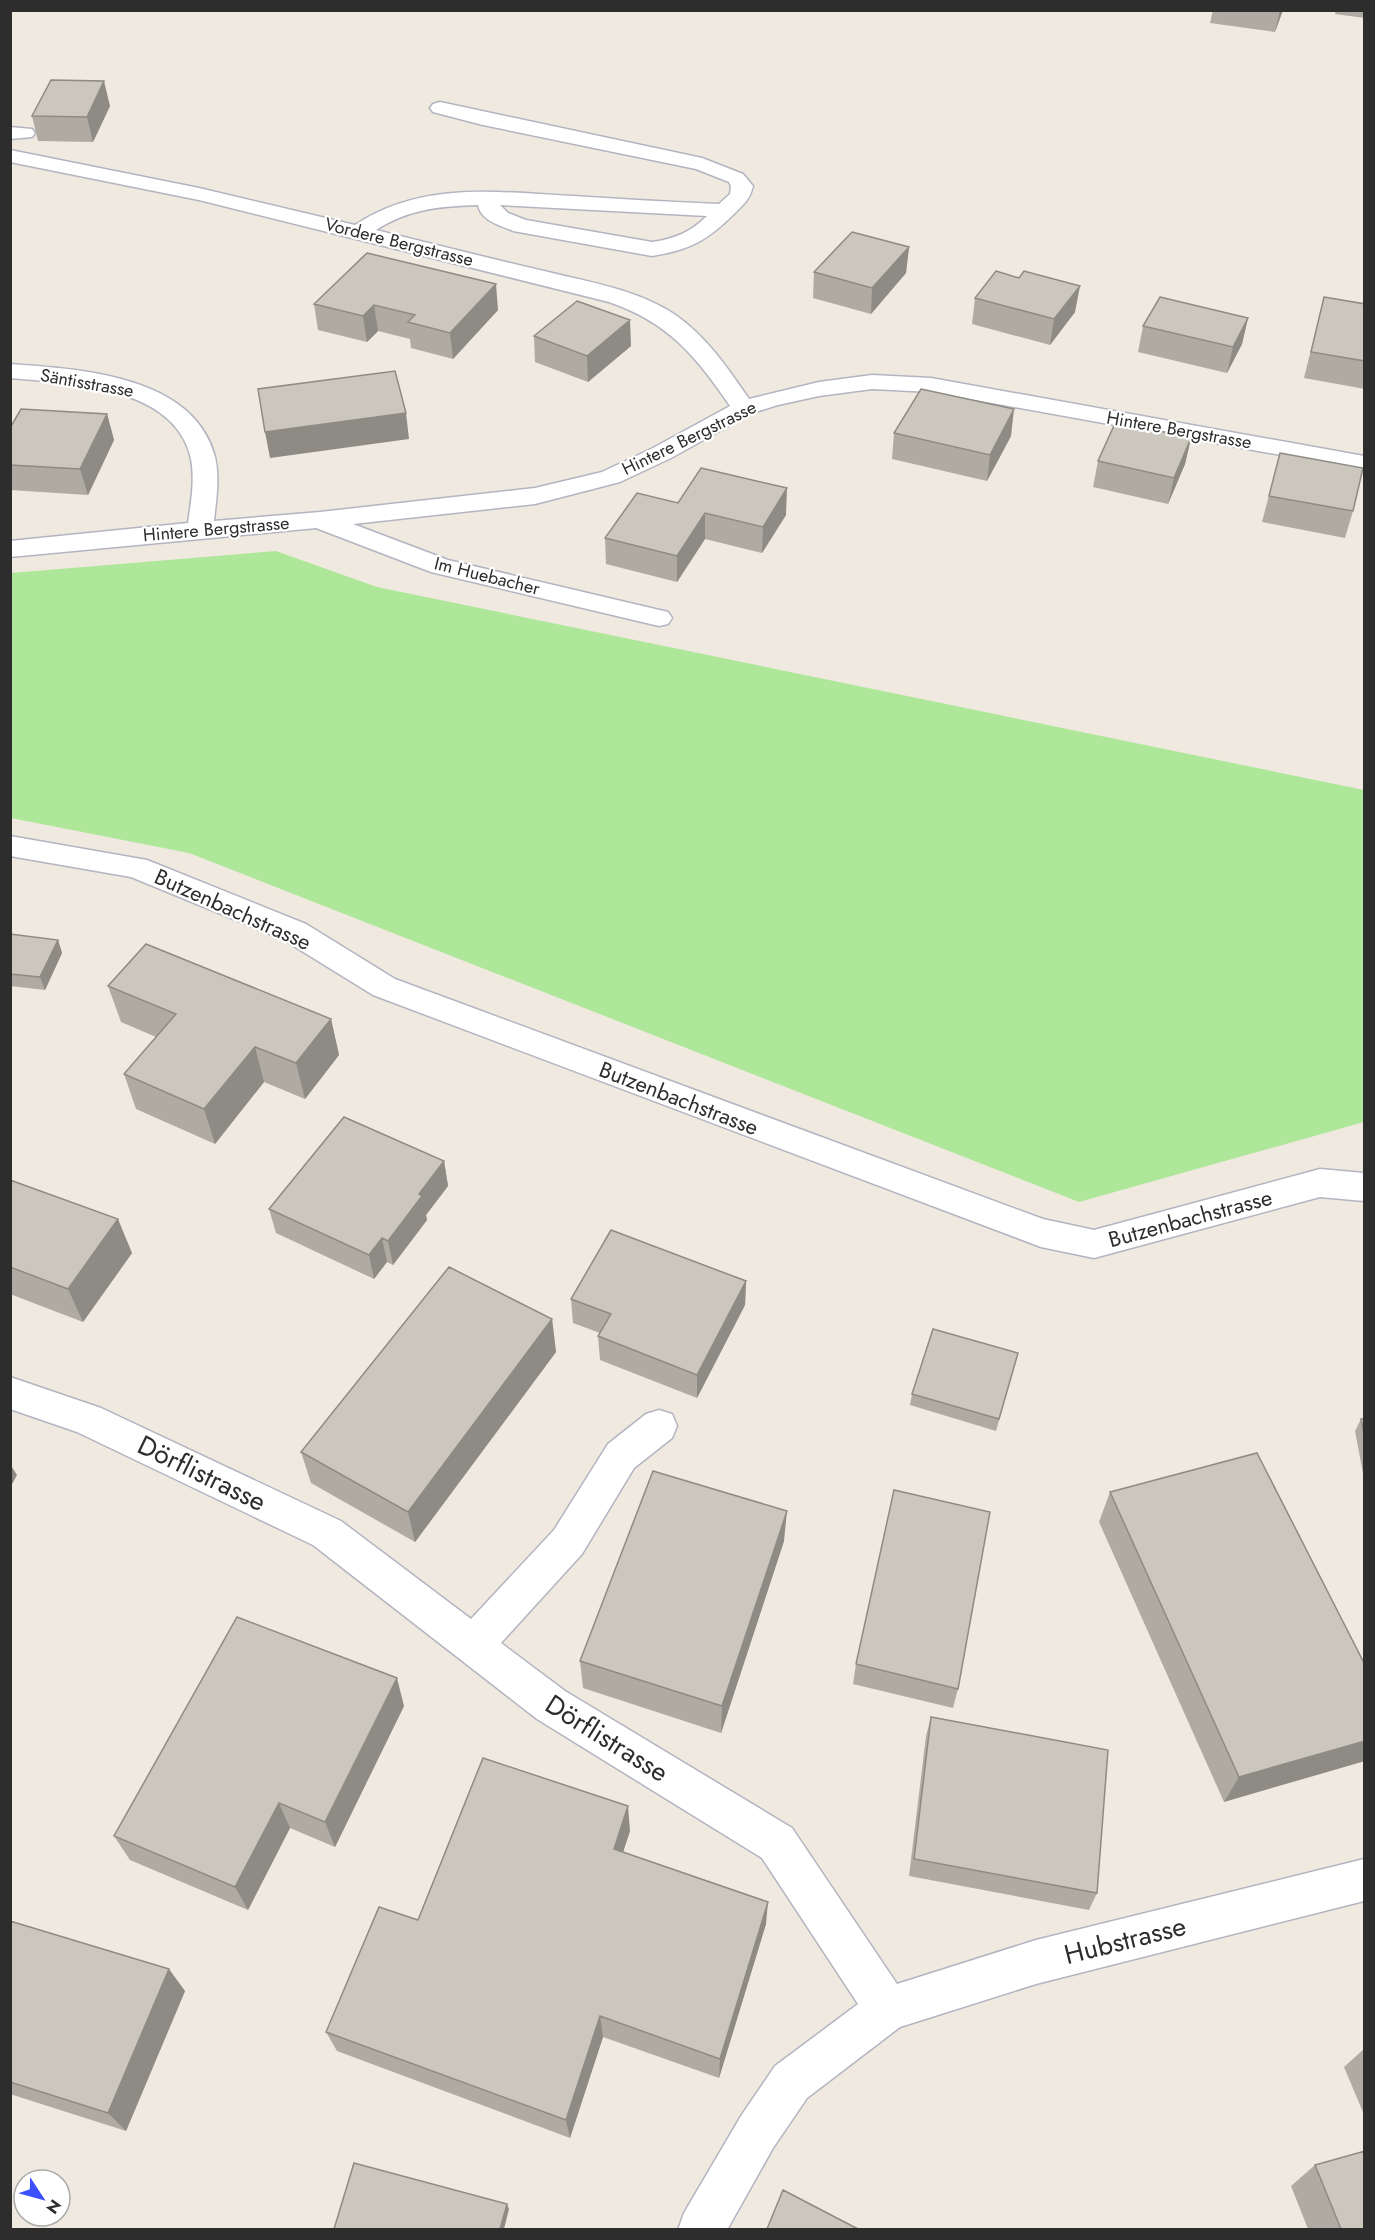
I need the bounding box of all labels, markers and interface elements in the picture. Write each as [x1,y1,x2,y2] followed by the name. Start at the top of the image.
[322,211,476,273] street label: Vordere Bergstrasse
[38,362,136,404] street label: Säntisstrasse
[617,394,761,482] street label: Hintere Bergstrasse
[1104,404,1254,456] street label: Hintere Bergstrasse
[142,510,290,548] street label: Hintere Bergstrasse
[432,550,543,602] street label: Im Huebacher
[150,860,316,958] street label: Butzenbachstrasse
[595,1053,763,1143] street label: Butzenbachstrasse
[1105,1181,1275,1255] street label: Butzenbachstrasse
[131,1425,273,1521] street label: Dörflistrasse
[538,1685,676,1791] street label: Dörflistrasse
[1060,1906,1190,1974] street label: Hubstrasse
[12,2168,72,2228] north arrow
[41,2195,67,2218] text: N

